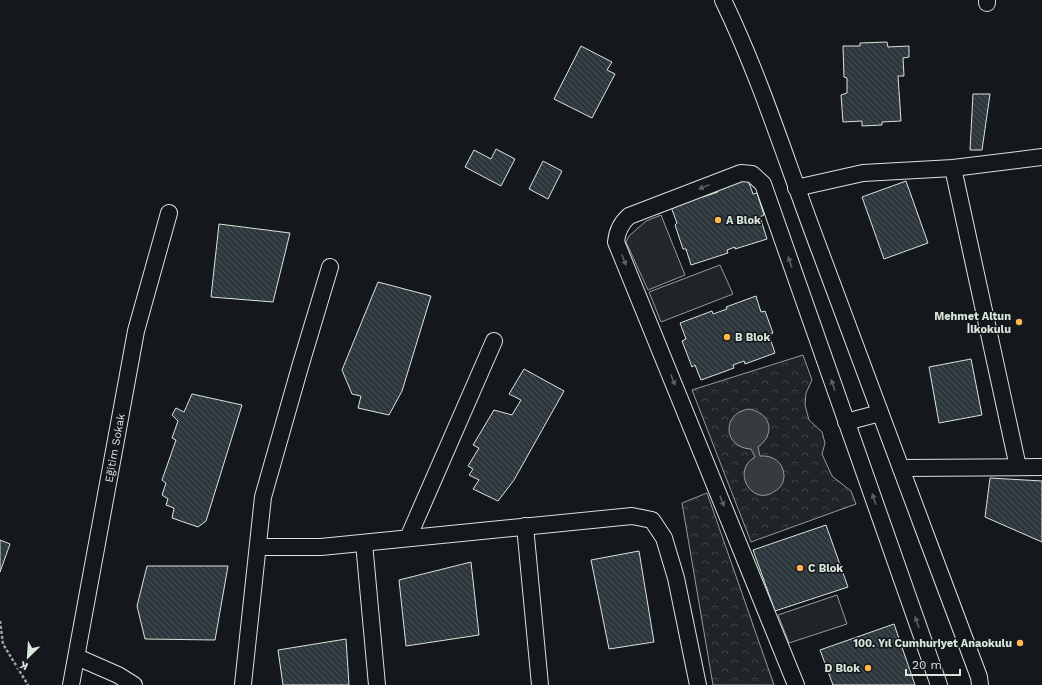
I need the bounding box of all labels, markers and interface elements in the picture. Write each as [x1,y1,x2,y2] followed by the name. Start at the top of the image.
[698,185,710,191] one-way arrow
[726,214,761,227] place label: A Blok
[713,215,723,225] marker: A Blok
[621,254,627,266] one-way arrow
[787,256,793,268] one-way arrow
[934,310,1011,336] place label: Mehmet Altun İlkokulu
[1014,317,1024,327] marker: Mehmet Altun İlkokulu
[735,331,770,344] place label: B Blok
[722,332,732,342] marker: B Blok
[670,375,676,387] one-way arrow
[830,378,836,390] one-way arrow
[102,412,127,484] street label: Eğitim Sokak
[870,493,876,505] one-way arrow
[719,495,725,507] one-way arrow
[808,562,843,575] place label: C Blok
[795,563,805,573] marker: C Blok
[913,615,919,627] one-way arrow
[8,637,48,677] north arrow
[853,637,1012,650] place label: 100. Yıl Cumhuriyet Anaokulu
[1015,638,1025,648] marker: 100. Yıl Cumhuriyet Anaokulu
[906,651,960,677] scale bar
[17,658,30,673] text: K
[912,658,942,672] text: 20 m
[824,662,860,675] place label: D Blok
[863,663,873,673] marker: D Blok

